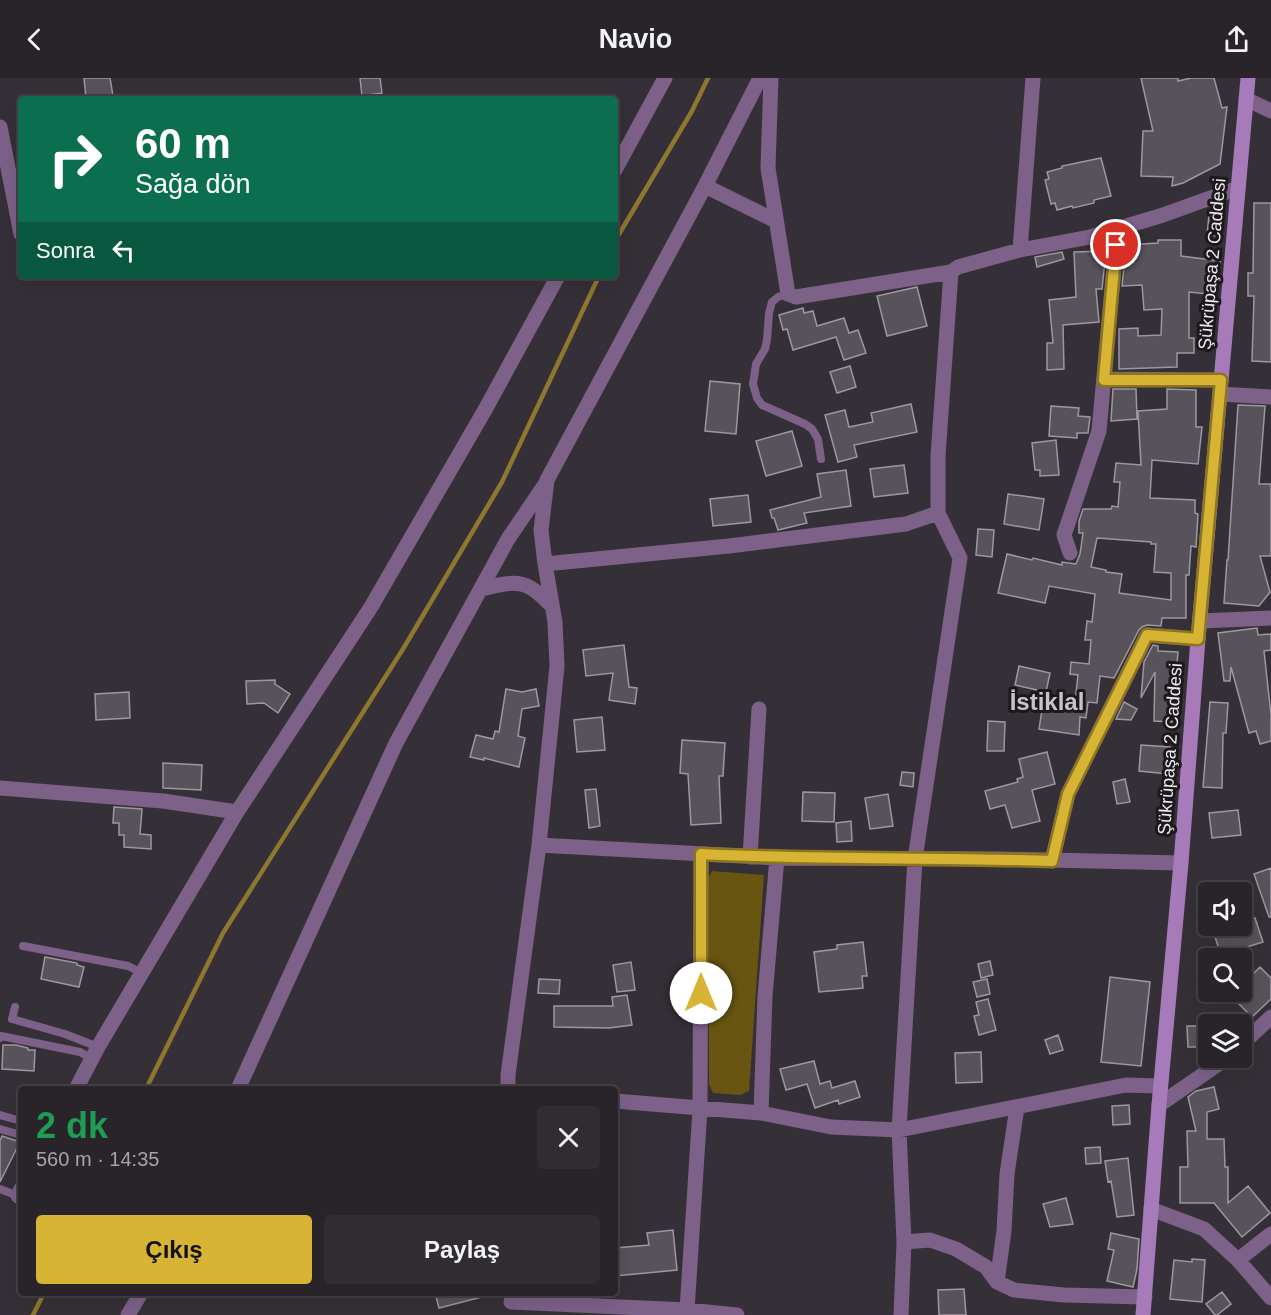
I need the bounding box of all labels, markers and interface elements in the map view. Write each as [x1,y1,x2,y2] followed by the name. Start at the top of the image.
[18,23,51,56] icon: back
[1220,23,1253,56] icon: share
[599,24,672,54] text: Navio
[36,120,114,198] icon: right
[135,120,231,167] text: 60 m
[135,169,251,199] text: Sağa dön
[1195,177,1229,351] street label: Şükrüpaşa 2 Caddesi
[1090,219,1141,270] pin
[1099,228,1132,261] icon: arrive
[107,234,140,267] icon: left
[36,238,95,263] text: Sonra
[1154,662,1186,836] street label: Şükrüpaşa 2 Caddesi
[1010,688,1084,715] district label: İstiklal
[1198,882,1252,1068] map controls
[1198,882,1252,936] button: sound
[1198,948,1252,1002] button: search
[669,961,733,1025] position arrow
[1198,1014,1252,1068] button: layers
[36,1105,108,1146] text: 2 dk
[537,1106,600,1169] button: close
[36,1148,159,1170] text: 560 m · 14:35
[36,1215,312,1284] button: Çıkış
[324,1215,600,1284] button: Paylaş

